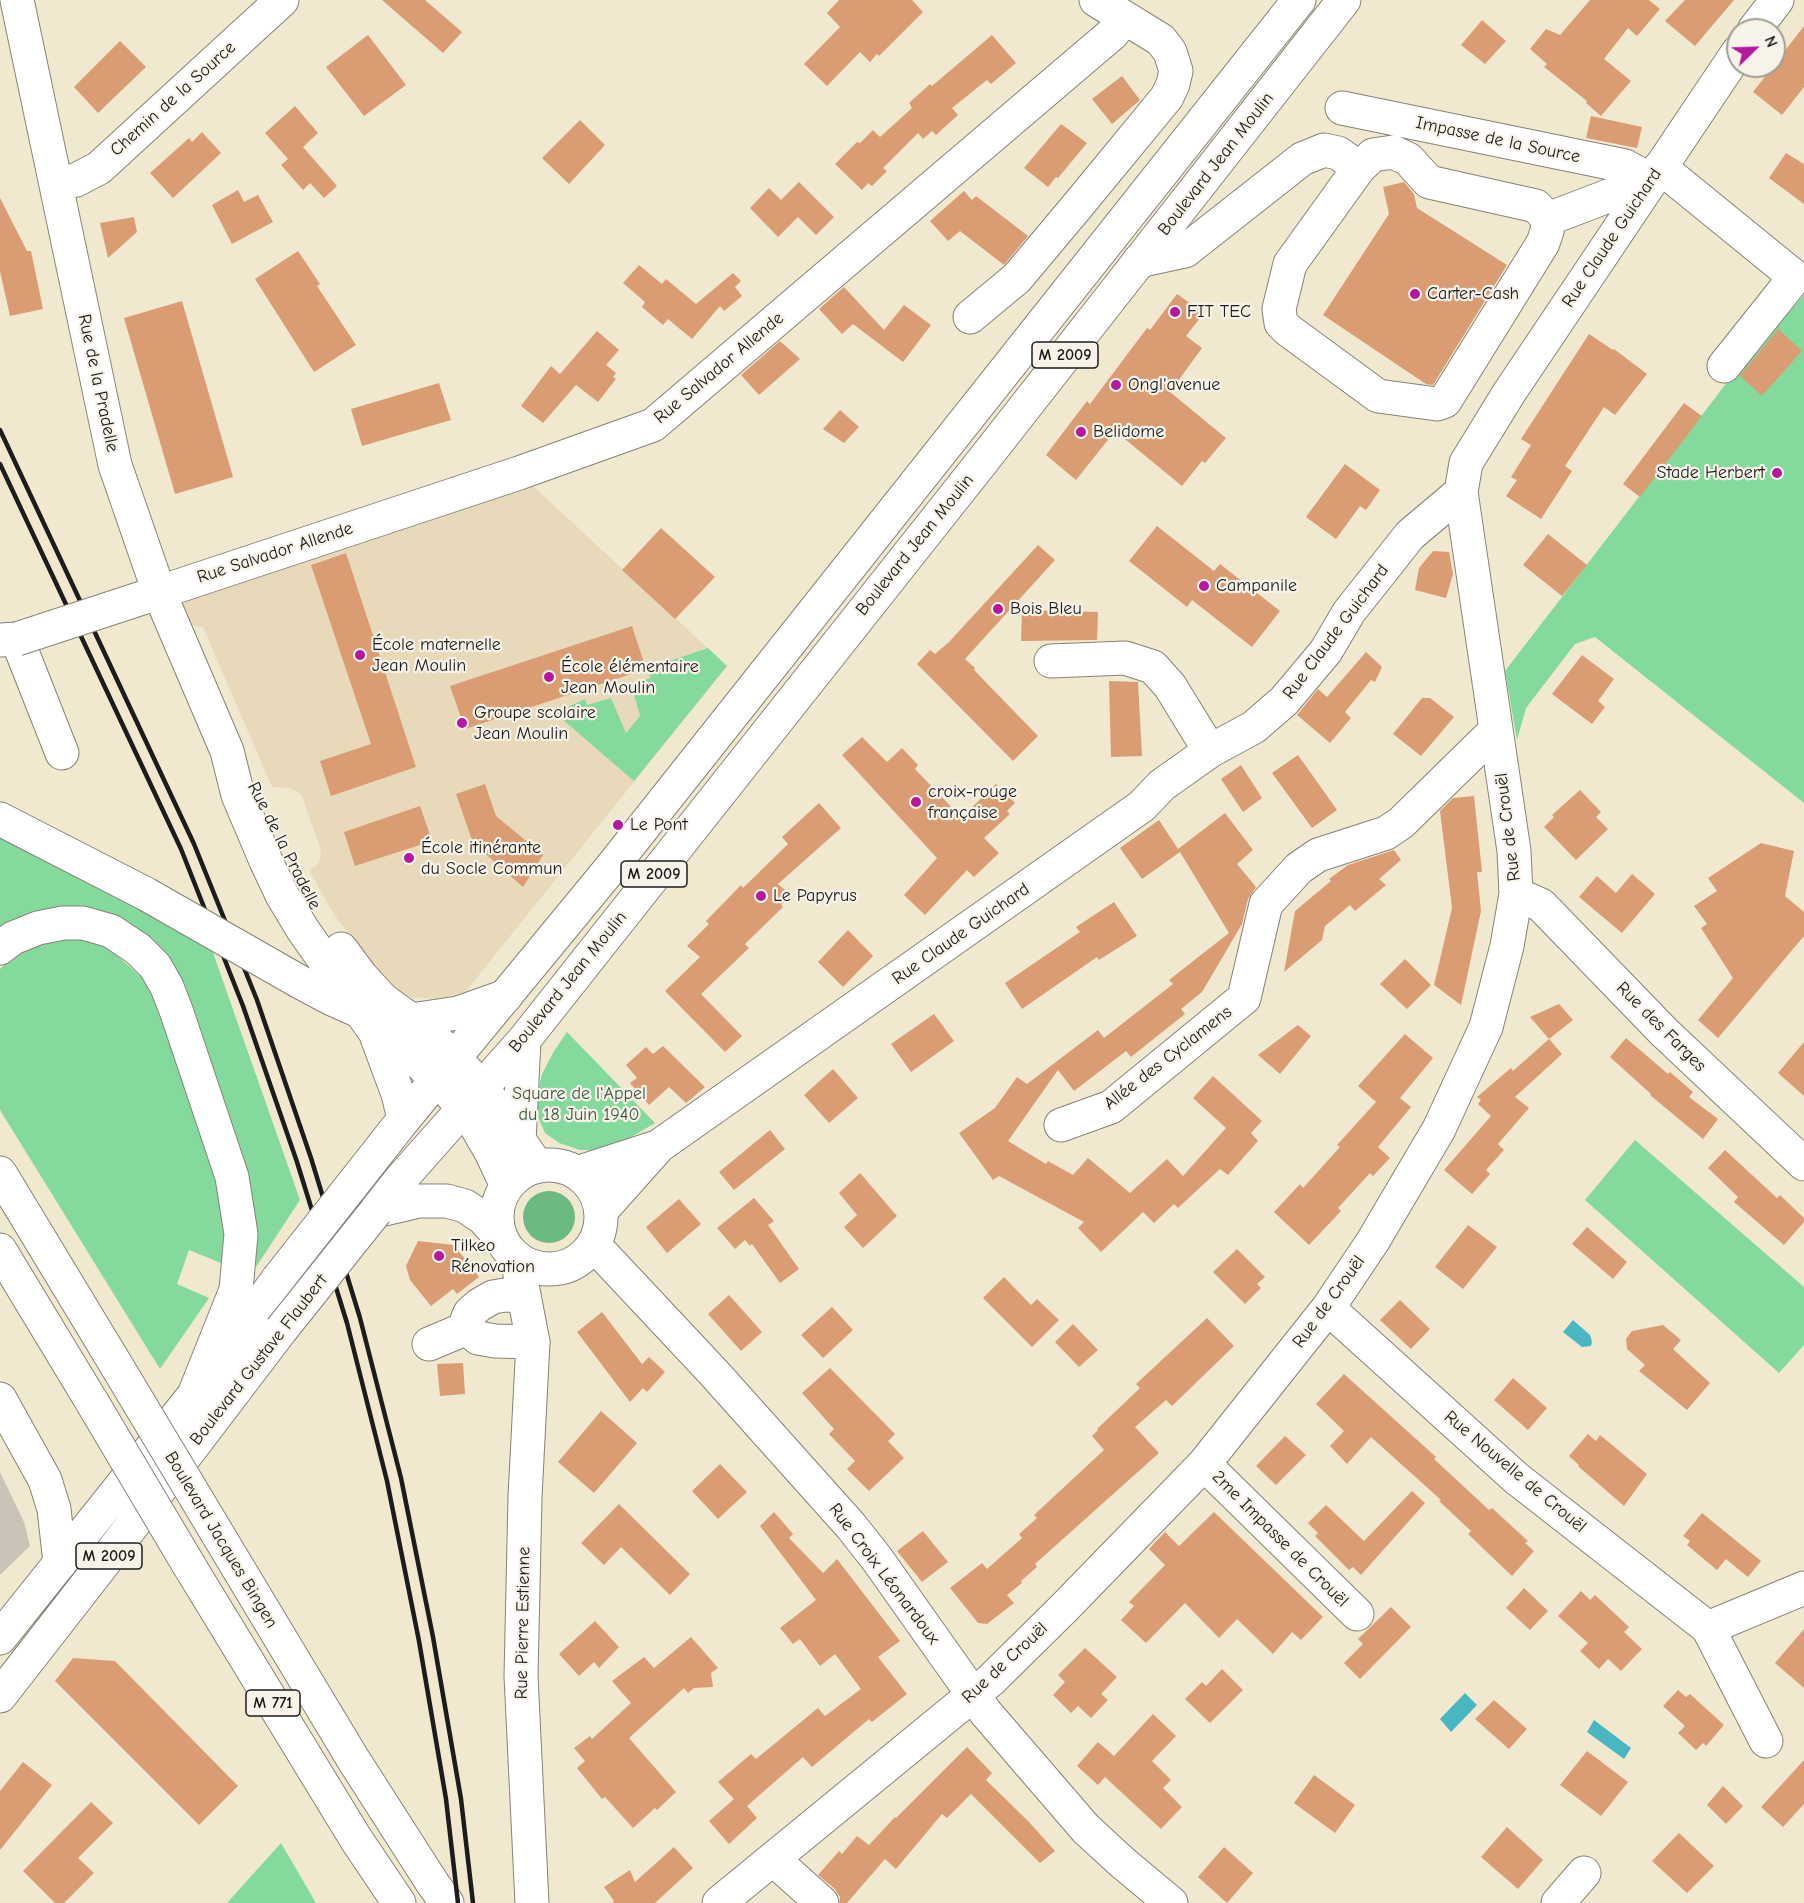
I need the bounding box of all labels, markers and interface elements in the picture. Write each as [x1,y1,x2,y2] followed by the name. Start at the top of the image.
[1726,18,1786,78] north arrow
[1760,33,1781,50] text: N
[106,37,240,161] street label: Chemin de la Source
[1153,88,1279,240] street label: Boulevard Jean Moulin
[1414,112,1582,168] street label: Impasse de la Source
[1557,164,1667,312] street label: Rue Claude Guichard
[1427,283,1519,305] place label: Carter-Cash
[1408,287,1422,301] marker: Carter-Cash
[1187,301,1251,323] place label: FIT TEC
[1168,305,1182,319] marker: FIT TEC
[650,307,788,429] street label: Rue Salvador Allende
[73,312,123,454] street label: Rue de la Pradelle
[1032,342,1098,368] road number: M 2009
[1128,374,1220,396] place label: Ongl'avenue
[1109,378,1123,392] marker: Ongl'avenue
[1093,421,1164,443] place label: Belidome
[1074,425,1088,439] marker: Belidome
[1656,462,1765,484] place label: Stade Herbert
[1770,466,1784,480] marker: Stade Herbert
[851,470,979,620] street label: Boulevard Jean Moulin
[194,518,356,588] street label: Rue Salvador Allende
[1278,560,1394,704] street label: Rue Claude Guichard
[1216,575,1297,597] place label: Campanile
[1197,579,1211,593] marker: Campanile
[1010,598,1082,620] place label: Bois Bleu
[991,602,1005,616] marker: Bois Bleu
[372,634,501,676] place label: École maternelle Jean Moulin
[353,648,367,662] marker: École maternelle Jean Moulin
[561,656,699,698] place label: École élémentaire Jean Moulin
[542,670,556,684] marker: École élémentaire Jean Moulin
[474,702,596,744] place label: Groupe scolaire Jean Moulin
[455,716,469,730] marker: Groupe scolaire Jean Moulin
[1491,772,1525,882] street label: Rue de Crouël
[243,779,325,913] street label: Rue de la Pradelle
[928,781,1017,824] place label: croix-rouge française
[909,795,923,809] marker: croix-rouge française
[630,814,688,836] place label: Le Pont
[611,818,625,832] marker: Le Pont
[421,837,562,880] place label: École itinérante du Socle Commun
[402,851,416,865] marker: École itinérante du Socle Commun
[621,861,687,887] road number: M 2009
[888,878,1034,990] street label: Rue Claude Guichard
[773,885,857,907] place label: Le Papyrus
[754,889,768,903] marker: Le Papyrus
[504,907,632,1057] street label: Boulevard Jean Moulin
[1612,978,1710,1076] street label: Rue des Farges
[1100,1001,1236,1115] street label: Allée des Cyclamens
[512,1083,646,1126] park label: Square de l'Appel du 18 Juin 1940
[451,1235,535,1278] place label: Tilkeo Rénovation
[432,1249,446,1263] marker: Tilkeo Rénovation
[1288,1252,1370,1352] street label: Rue de Crouël
[186,1270,332,1450] street label: Boulevard Gustave Flaubert
[1440,1406,1590,1538] street label: Rue Nouvelle de Crouël
[160,1448,282,1632] street label: Boulevard Jacques Bingen
[1207,1466,1353,1612] street label: 2me Impasse de Crouël
[824,1499,944,1649] street label: Rue Croix Léonardoux
[76,1543,142,1569] road number: M 2009
[511,1547,535,1699] street label: Rue Pierre Estienne
[958,1618,1052,1708] street label: Rue de Crouël
[246,1690,300,1716] road number: M 771

